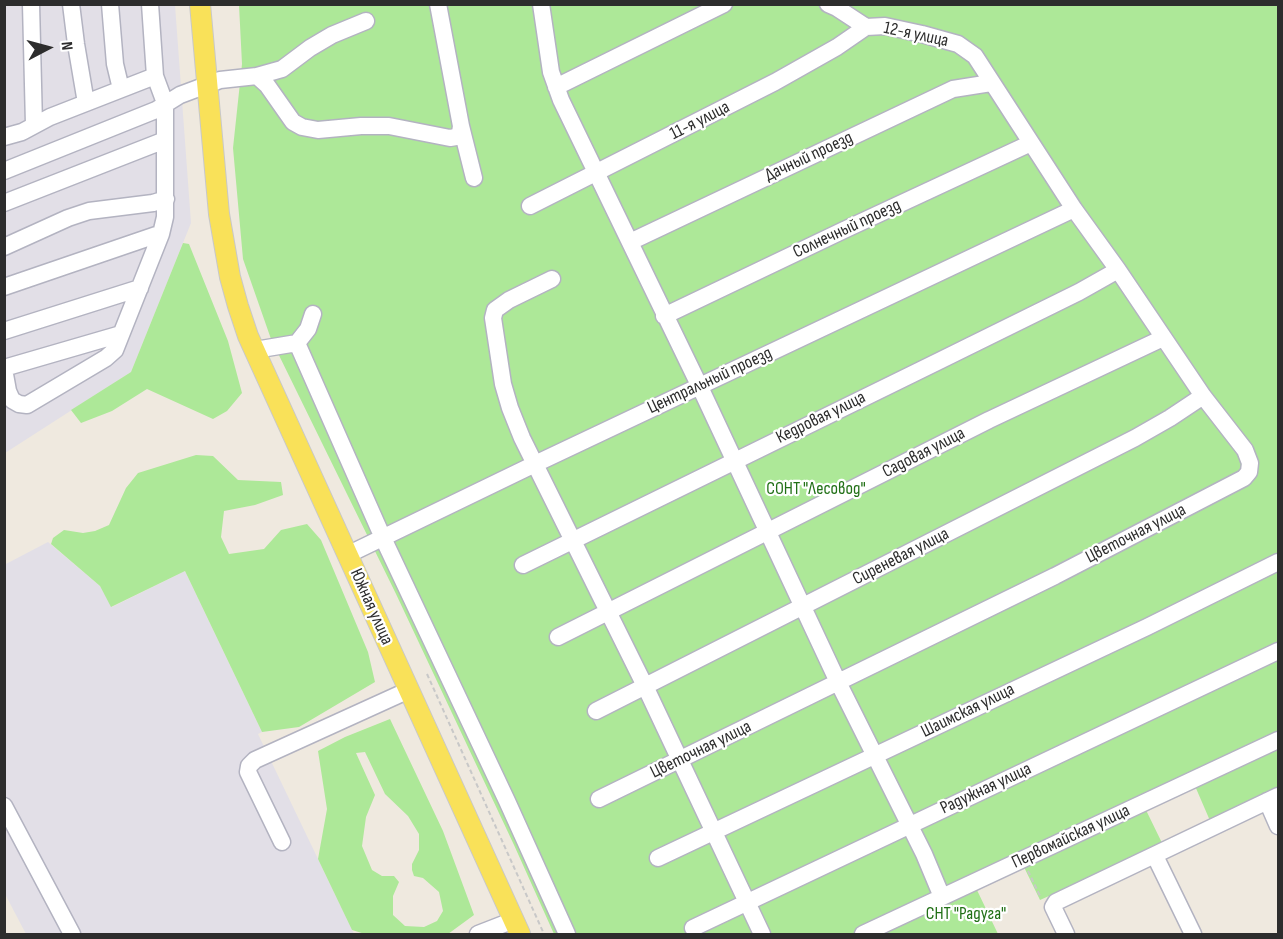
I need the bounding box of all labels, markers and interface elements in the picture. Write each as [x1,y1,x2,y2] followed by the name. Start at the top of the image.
[18,18,78,78] north arrow
[882,18,950,52] street label: 12-я улица
[57,41,76,51] text: N
[666,97,734,145] street label: 11-я улица
[762,127,856,187] street label: Дачный проезд
[790,195,904,263] street label: Солнечный проезд
[644,343,776,419] street label: Центральный проезд
[773,387,869,449] street label: Кедровая улица
[879,423,969,483] street label: Садовая улица
[766,478,866,500] park label: СОНТ "Лесовод"
[1082,500,1190,568] street label: Цветочная улица
[849,524,953,590] street label: Сиреневая улица
[345,566,397,648] street label: Южная улица
[918,679,1018,743] street label: Шаимская улица
[647,716,755,784] street label: Цветочная улица
[937,759,1035,819] street label: Радужная улица
[1008,800,1134,874] street label: Первомайская улица
[926,903,1006,925] park label: СНТ "Радуга"

